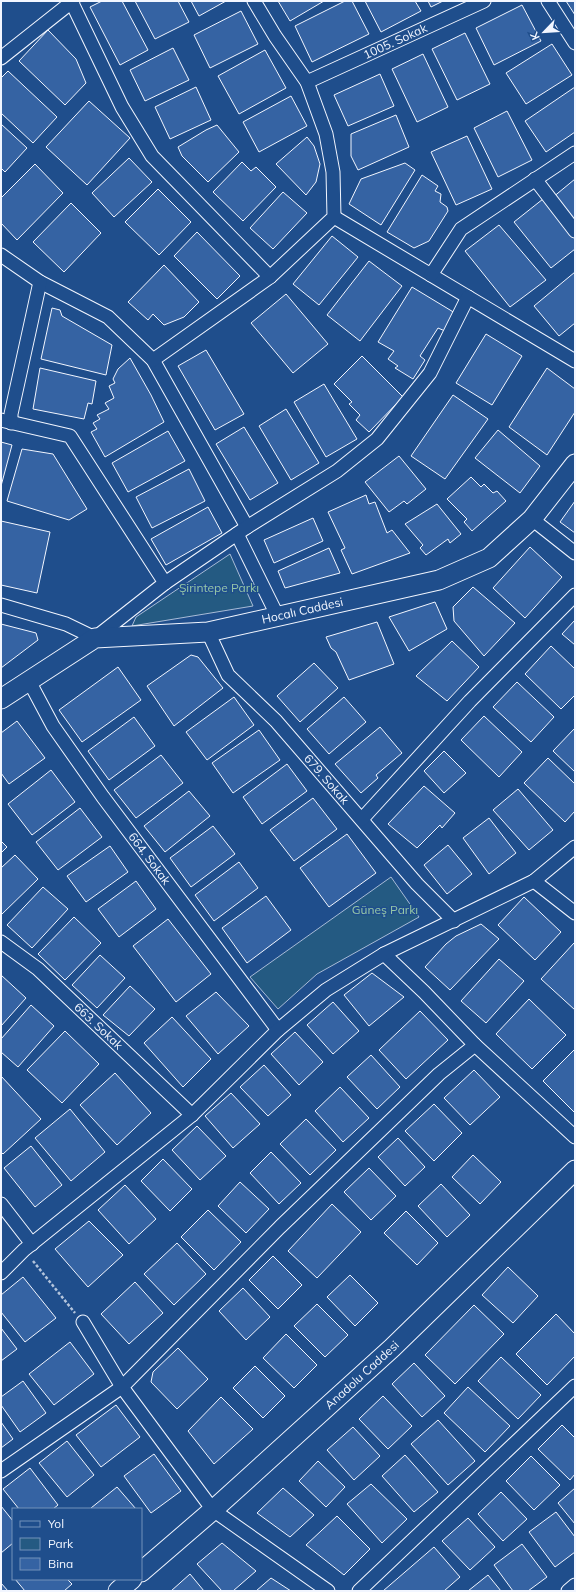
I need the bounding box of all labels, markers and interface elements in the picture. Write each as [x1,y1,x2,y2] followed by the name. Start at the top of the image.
[524,12,564,52] north arrow
[361,20,430,62] street label: 1005. Sokak
[527,29,543,43] text: K
[179,580,259,595] park label: Şirintepe Parkı
[260,594,345,627] street label: Hocalı Caddesi
[301,751,353,808] street label: 679. Sokak
[125,829,175,888] street label: 664. Sokak
[352,902,418,917] park label: Güneş Parkı
[71,999,127,1053] street label: 663. Sokak
[321,1337,402,1412] street label: Anadolu Caddesi
[12,1508,142,1580] legend
[47,1516,64,1531] text: Yol
[48,1536,74,1551] text: Park
[48,1556,73,1571] text: Bina

